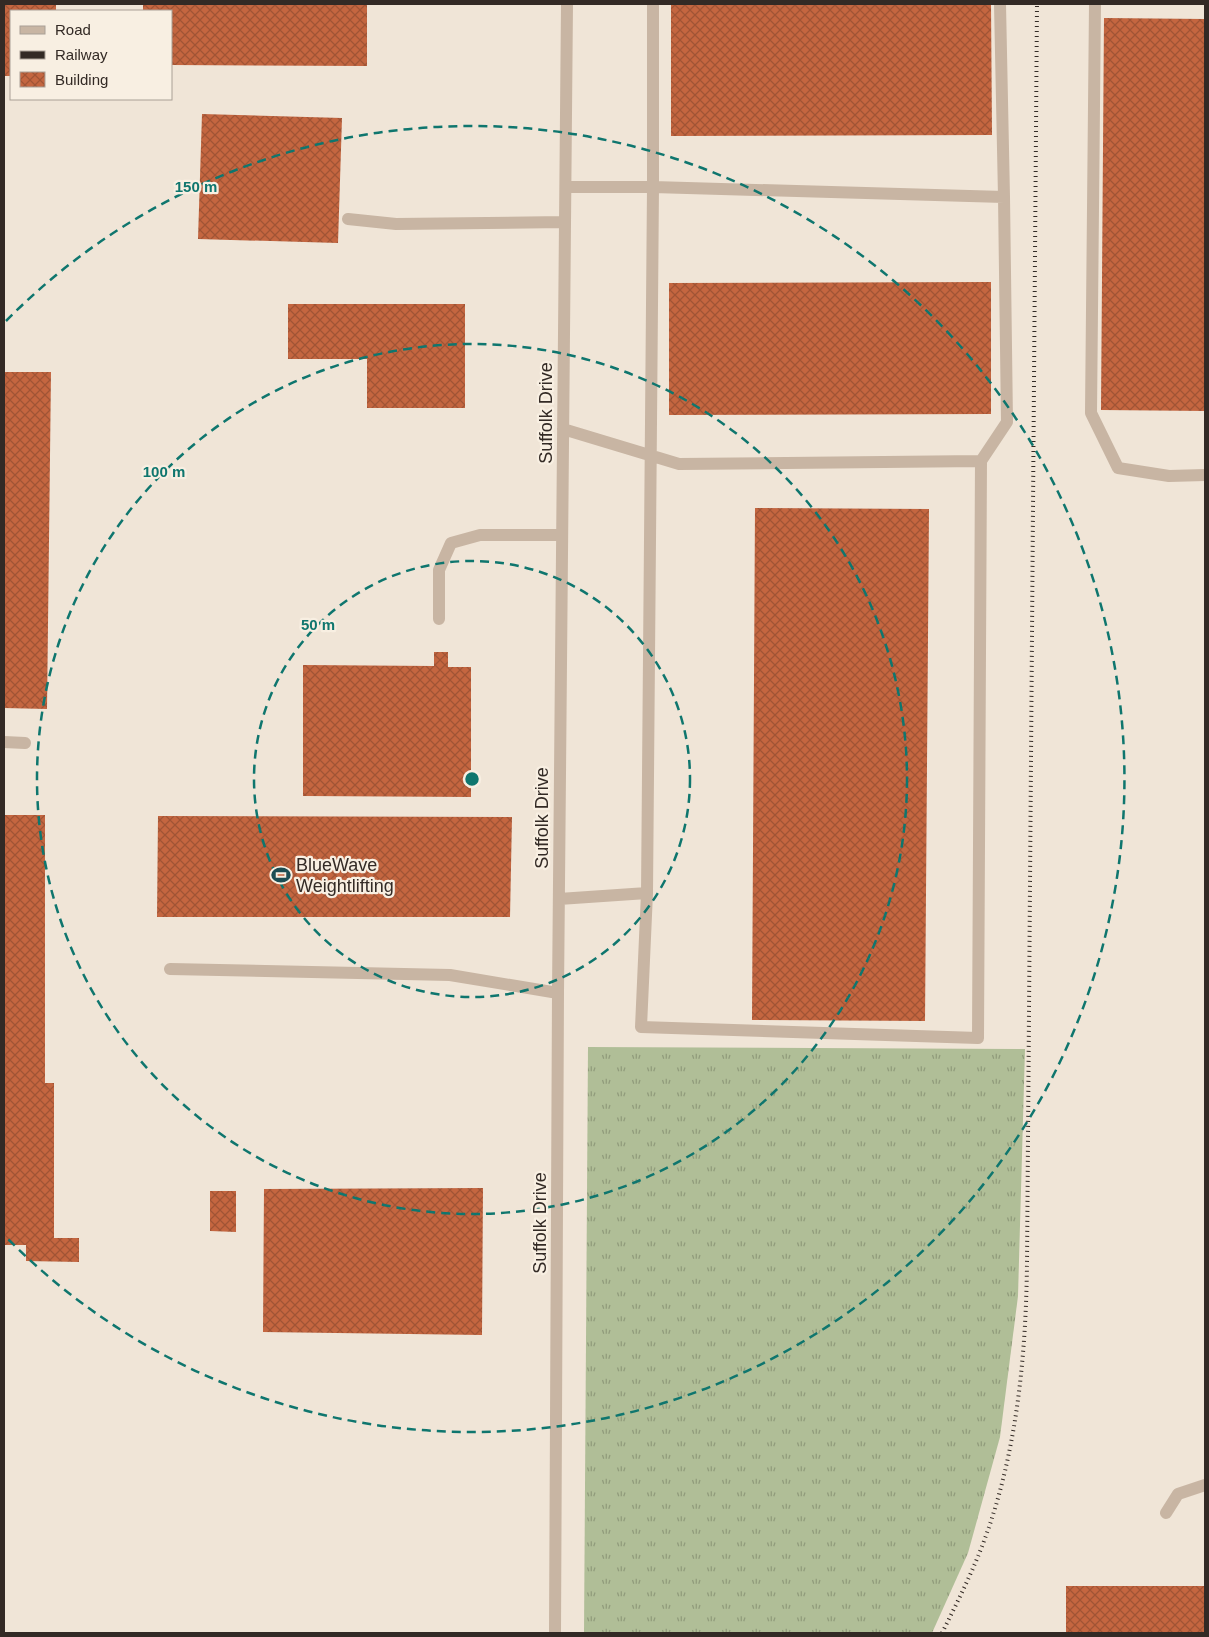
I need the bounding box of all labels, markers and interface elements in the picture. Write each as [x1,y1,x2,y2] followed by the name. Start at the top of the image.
[10,10,172,100] legend
[55,21,91,38] text: Road
[55,46,108,63] text: Railway
[55,71,108,88] text: Building
[175,178,217,195] text: 150 m
[536,362,556,464] street label: Suffolk Drive
[143,463,185,480] text: 100 m
[301,616,335,633] text: 50 m
[532,767,552,869] street label: Suffolk Drive
[463,770,481,788] centre of rings
[296,855,394,896] place label: BlueWave Weightlifting
[270,864,292,886] sports icon: BlueWave Weightlifting
[530,1172,550,1274] street label: Suffolk Drive

